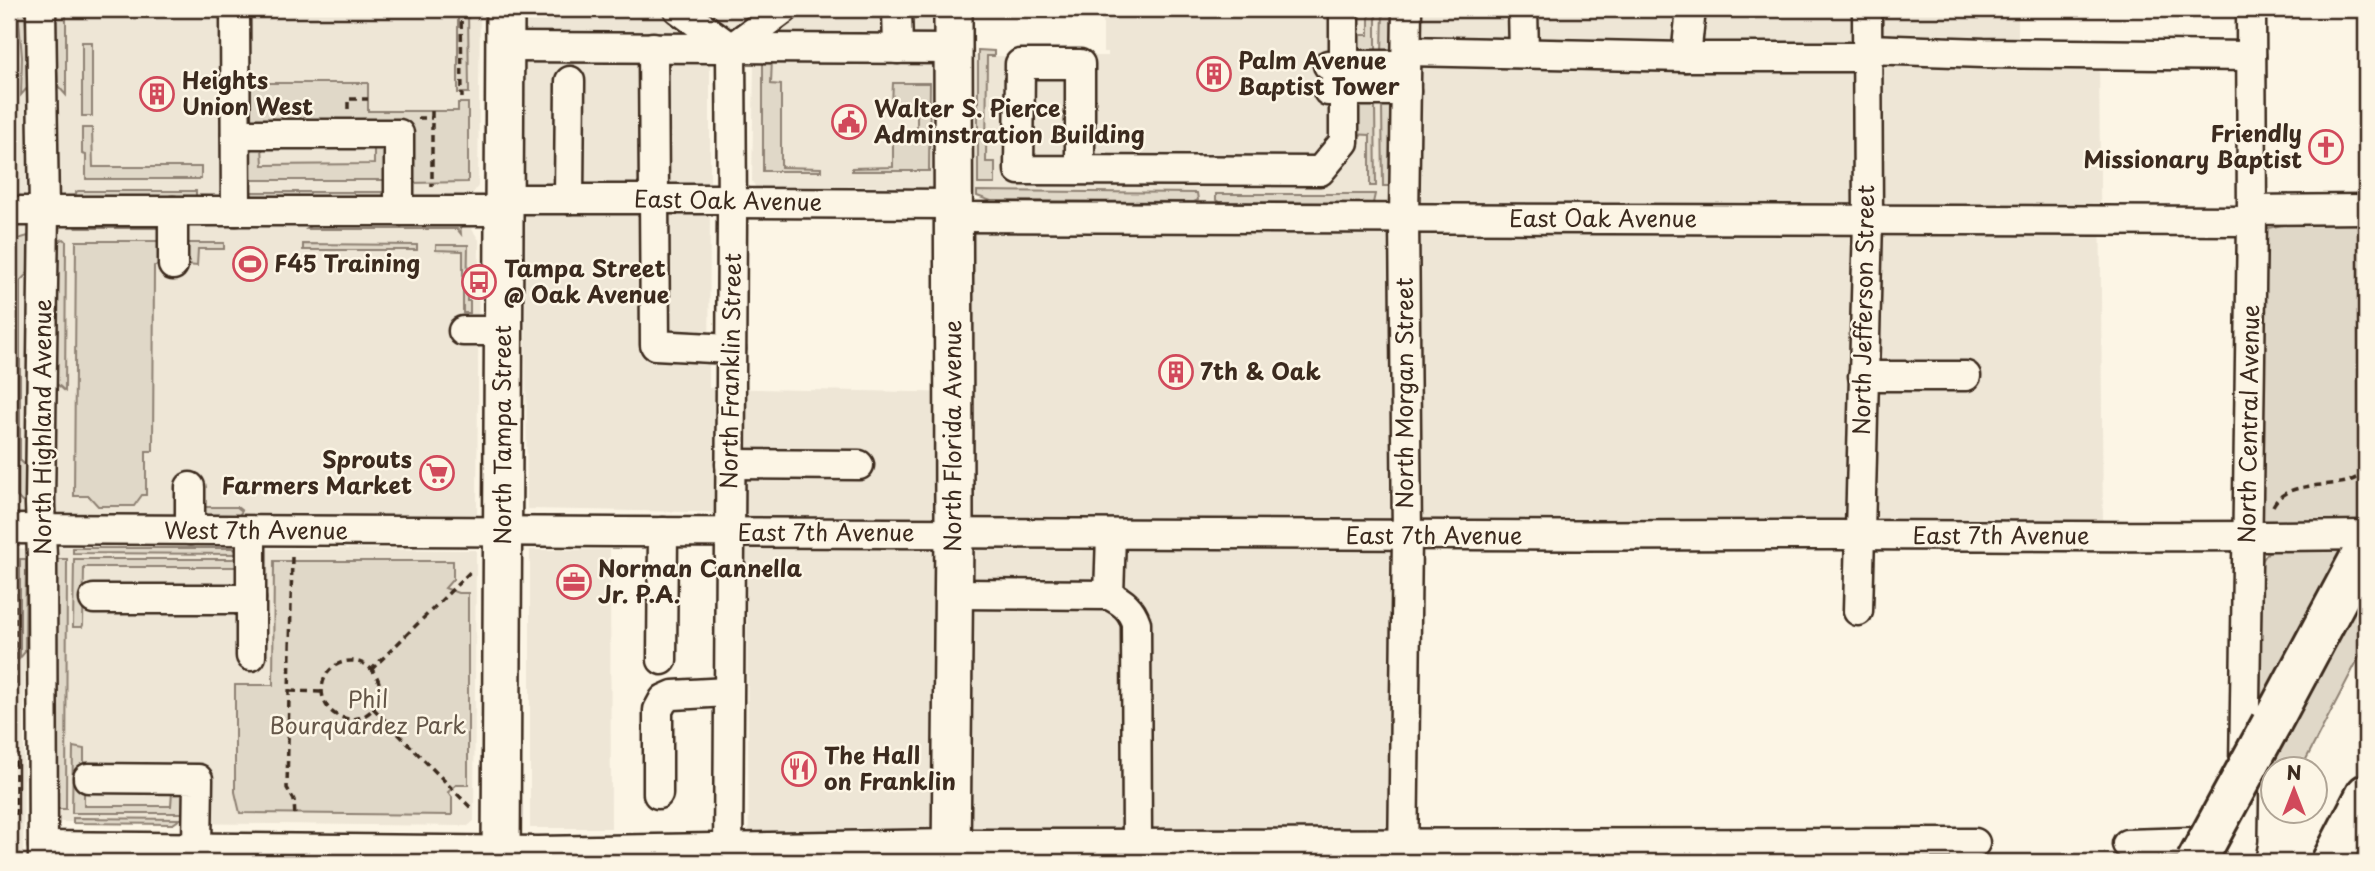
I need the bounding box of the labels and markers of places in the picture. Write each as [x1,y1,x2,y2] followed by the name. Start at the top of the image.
[1238,42,1400,103] place label: Palm Avenue Baptist Tower
[1195,55,1233,93] building icon: Palm Avenue Baptist Tower
[182,62,313,123] place label: Heights Union West
[138,75,176,113] building icon: Heights Union West
[873,90,1145,151] place label: Walter S. Pierce Adminstration Building
[830,103,868,141] public building icon: Walter S. Pierce Adminstration Building
[2083,115,2302,176] place label: Friendly Missionary Baptist
[2307,128,2345,166] church icon: Friendly Missionary Baptist
[231,245,269,283] sports icon: F45 Training
[274,245,420,280] place label: F45 Training
[504,250,670,311] place label: Tampa Street @ Oak Avenue
[460,263,498,301] bus stop icon: Tampa Street @ Oak Avenue
[1157,353,1195,391] building icon: 7th & Oak
[1200,353,1322,388] place label: 7th & Oak
[221,441,412,502] place label: Sprouts Farmers Market
[418,454,456,492] supermarket icon: Sprouts Farmers Market
[598,550,803,611] place label: Norman Cannella Jr. P.A.
[555,563,593,601] office icon: Norman Cannella Jr. P.A.
[824,737,956,798] place label: The Hall on Franklin
[780,750,818,788] restaurant icon: The Hall on Franklin

